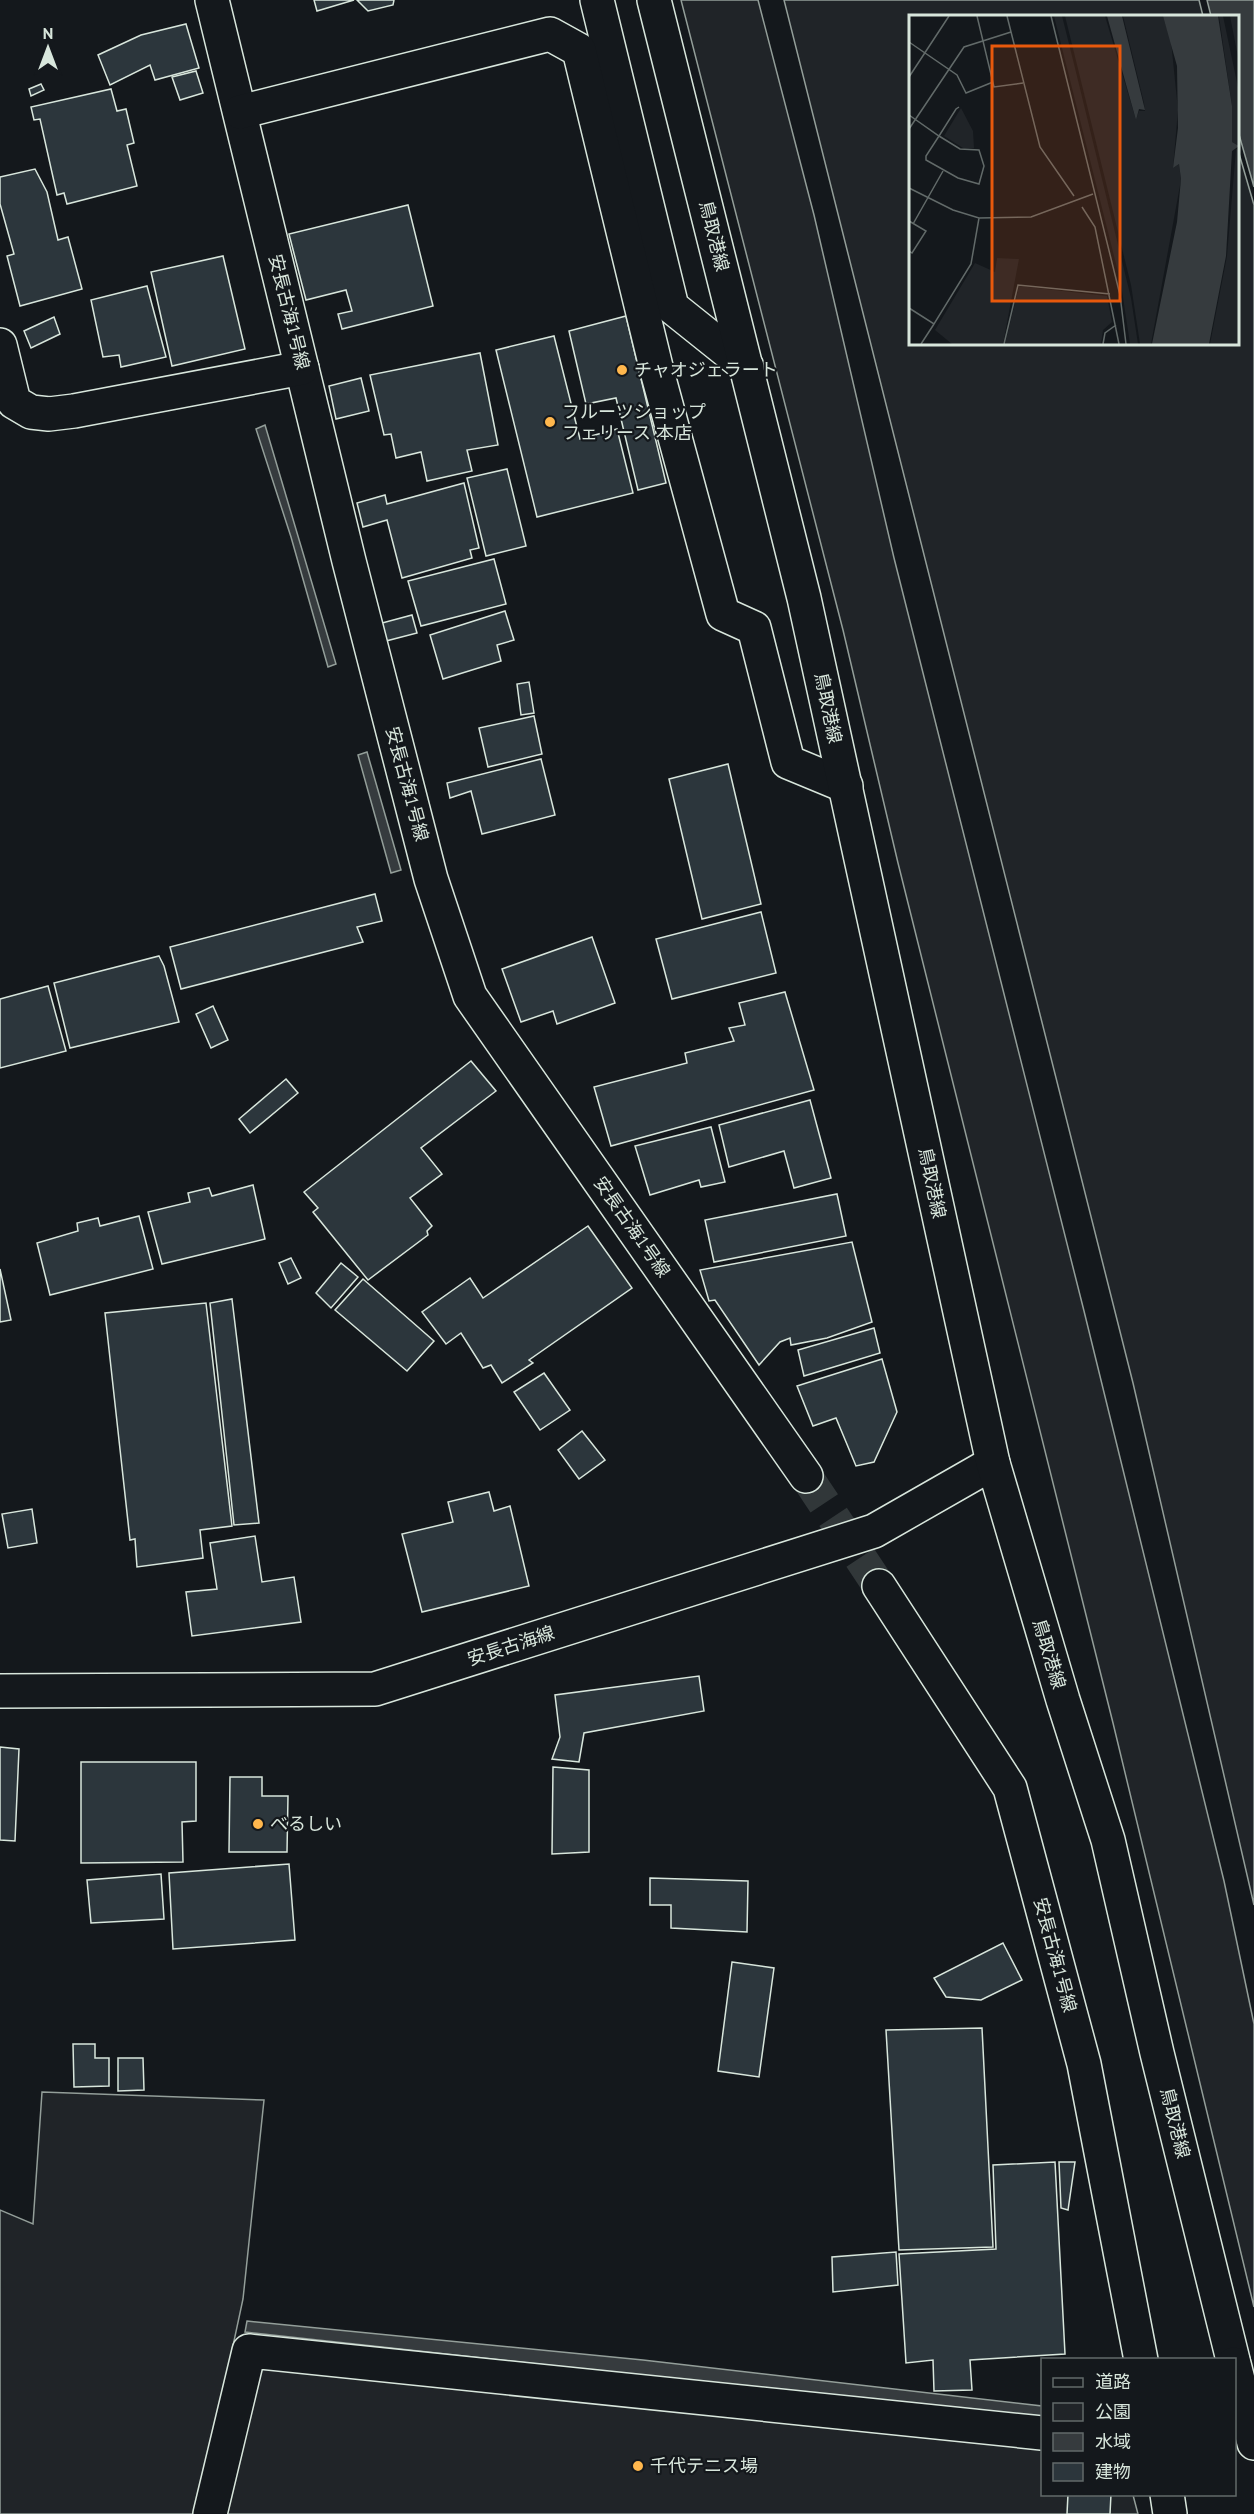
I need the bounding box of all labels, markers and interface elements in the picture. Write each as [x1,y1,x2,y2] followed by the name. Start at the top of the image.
[909,15,1239,345] inset map
[18,18,78,78] north arrow
[43,23,53,43] text: N
[695,198,734,274] street label: 鳥取港線
[264,252,315,372] street label: 安長古海1号線
[634,358,778,381] place label: チャオジェラート
[615,363,629,377] marker: チャオジェラート
[562,400,706,444] place label: フルーツショップ フェリース 本店
[543,415,557,429] marker: フルーツショップ フェリース 本店
[810,670,847,746] street label: 鳥取港線
[381,724,434,844] street label: 安長古海1号線
[914,1145,951,1221] street label: 鳥取港線
[589,1172,676,1282] street label: 安長古海1号線
[1028,1616,1071,1692] street label: 鳥取港線
[464,1621,557,1670] street label: 安長古海線
[270,1812,342,1835] place label: べるしい
[251,1817,265,1831] marker: べるしい
[1029,1895,1082,2015] street label: 安長古海1号線
[1156,2085,1195,2161] street label: 鳥取港線
[1041,2358,1236,2496] legend
[1095,2370,1131,2393] text: 道路
[1095,2400,1131,2423] text: 公園
[1095,2430,1131,2453] text: 水域
[650,2454,758,2477] place label: 千代テニス場
[631,2459,645,2473] marker: 千代テニス場
[1095,2460,1131,2483] text: 建物

